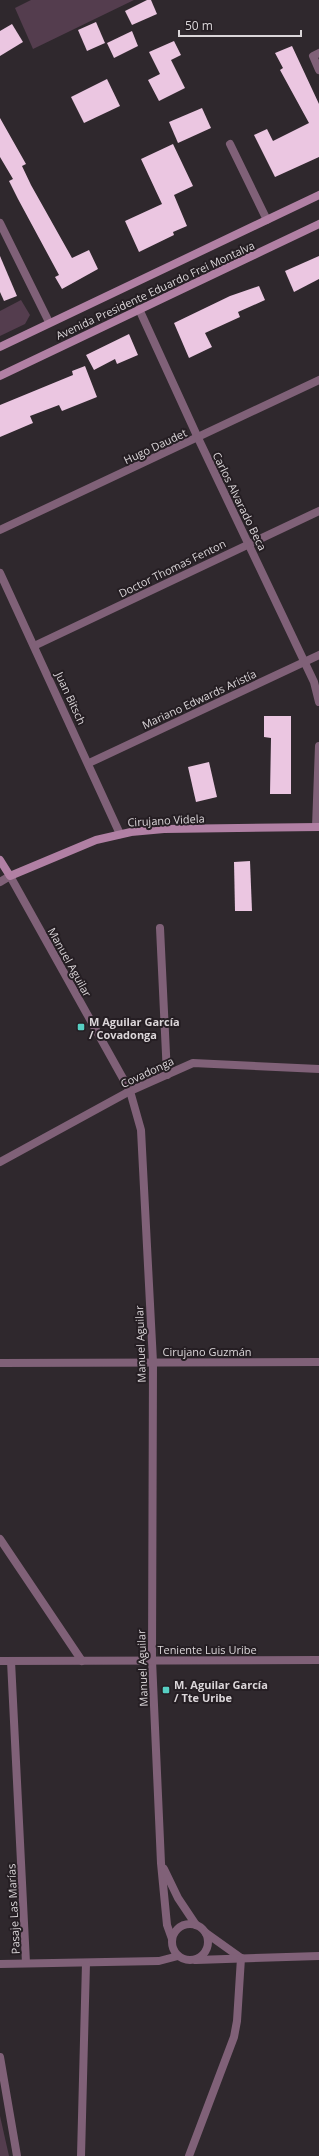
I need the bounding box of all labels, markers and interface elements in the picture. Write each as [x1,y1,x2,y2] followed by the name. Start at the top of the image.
[179,12,301,38] scale bar
[185,17,213,34] text: 50 m
[53,237,257,343] street label: Avenida Presidente Eduardo Frei Montalva
[121,425,189,467] street label: Hugo Daudet
[210,449,270,553] street label: Carlos Alvarado Beca
[116,536,228,600] street label: Doctor Thomas Fenton
[139,666,259,732] street label: Mariano Edwards Aristía
[52,668,90,727] street label: Juan Bitsch
[127,810,205,830] street label: Cirujano Videla
[45,925,96,1000] street label: Manuel Aguilar
[89,1014,180,1042] place label: M Aguilar García / Covadonga
[76,1022,86,1032] marker: M Aguilar García / Covadonga
[118,1053,176,1091] street label: Covadonga
[131,1305,149,1383] street label: Manuel Aguilar
[163,1344,252,1359] street label: Cirujano Guzmán
[133,1629,151,1707] street label: Manuel Aguilar
[157,1642,257,1657] street label: Teniente Luis Uribe
[174,1677,268,1705] place label: M. Aguilar García / Tte Uribe
[161,1685,171,1695] marker: M. Aguilar García / Tte Uribe
[3,1863,23,1955] street label: Pasaje Las Marías

